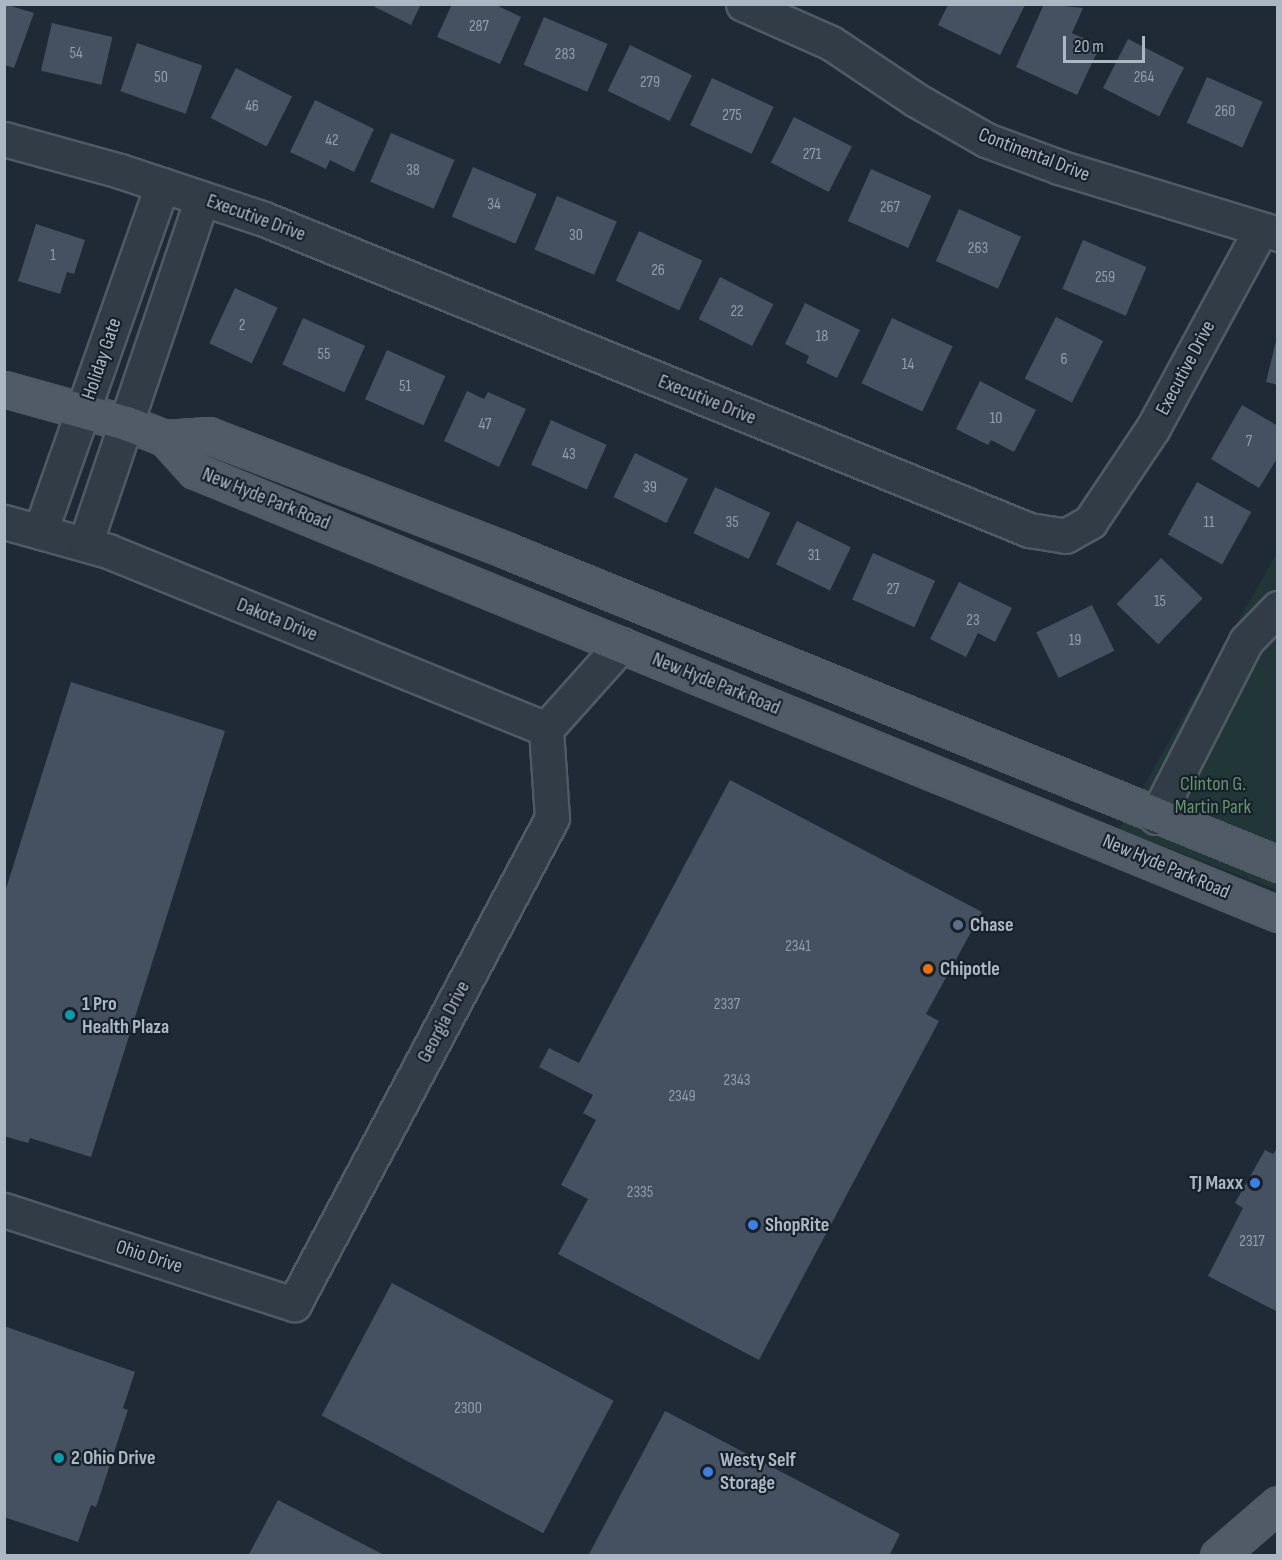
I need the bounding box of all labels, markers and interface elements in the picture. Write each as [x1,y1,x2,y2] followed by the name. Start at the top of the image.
[469,17,489,37] house number: 287
[1066,24,1148,62] scale bar
[1074,36,1104,57] text: 20 m
[69,44,83,64] house number: 54
[555,45,575,65] house number: 283
[154,68,168,88] house number: 50
[1134,68,1154,88] house number: 264
[640,73,660,93] house number: 279
[245,97,259,117] house number: 46
[1215,102,1235,122] house number: 260
[722,106,742,126] house number: 275
[975,123,1093,187] street label: Continental Drive
[325,131,339,151] house number: 42
[803,145,821,165] house number: 271
[406,161,420,181] house number: 38
[203,189,309,247] street label: Executive Drive
[487,195,501,215] house number: 34
[880,198,900,218] house number: 267
[569,226,583,246] house number: 30
[968,239,988,259] house number: 263
[50,246,56,266] house number: 1
[651,261,665,281] house number: 26
[1095,268,1115,288] house number: 259
[730,302,744,322] house number: 22
[77,315,127,403] street label: Holiday Gate
[239,316,245,336] house number: 2
[1151,317,1221,419] street label: Executive Drive
[816,327,828,347] house number: 18
[318,345,330,365] house number: 55
[1060,350,1068,370] house number: 6
[902,355,914,375] house number: 14
[655,370,759,430] street label: Executive Drive
[399,377,411,397] house number: 51
[990,409,1002,429] house number: 10
[479,415,491,435] house number: 47
[1246,432,1252,452] house number: 7
[562,445,576,465] house number: 43
[199,462,333,536] street label: New Hyde Park Road
[643,478,657,498] house number: 39
[725,513,739,533] house number: 35
[1203,513,1215,533] house number: 11
[808,546,820,566] house number: 31
[886,580,900,600] house number: 27
[1154,592,1166,612] house number: 15
[233,593,321,647] street label: Dakota Drive
[966,611,980,631] house number: 23
[1069,631,1081,651] house number: 19
[649,647,783,721] street label: New Hyde Park Road
[1175,773,1251,820] park label: Clinton G. Martin Park
[1099,829,1233,905] street label: New Hyde Park Road
[970,913,1014,937] place label: Chase
[951,918,965,932] marker: Chase
[785,937,811,957] house number: 2341
[940,957,1000,981] place label: Chipotle
[921,962,935,976] marker: Chipotle
[412,977,476,1067] street label: Georgia Drive
[82,992,169,1039] place label: 1 Pro Health Plaza
[714,995,740,1015] house number: 2337
[63,1008,77,1022] marker: 1 Pro Health Plaza
[724,1071,750,1091] house number: 2343
[668,1087,696,1107] house number: 2349
[1189,1171,1243,1195] place label: TJ Maxx
[1248,1176,1262,1190] marker: TJ Maxx
[627,1183,653,1203] house number: 2335
[765,1213,829,1237] place label: ShopRite
[746,1218,760,1232] marker: ShopRite
[1239,1232,1265,1252] house number: 2317
[113,1235,185,1279] street label: Ohio Drive
[454,1399,482,1419] house number: 2300
[71,1446,155,1470] place label: 2 Ohio Drive
[720,1448,796,1495] place label: Westy Self Storage
[52,1451,66,1465] marker: 2 Ohio Drive
[701,1465,715,1479] marker: Westy Self Storage

